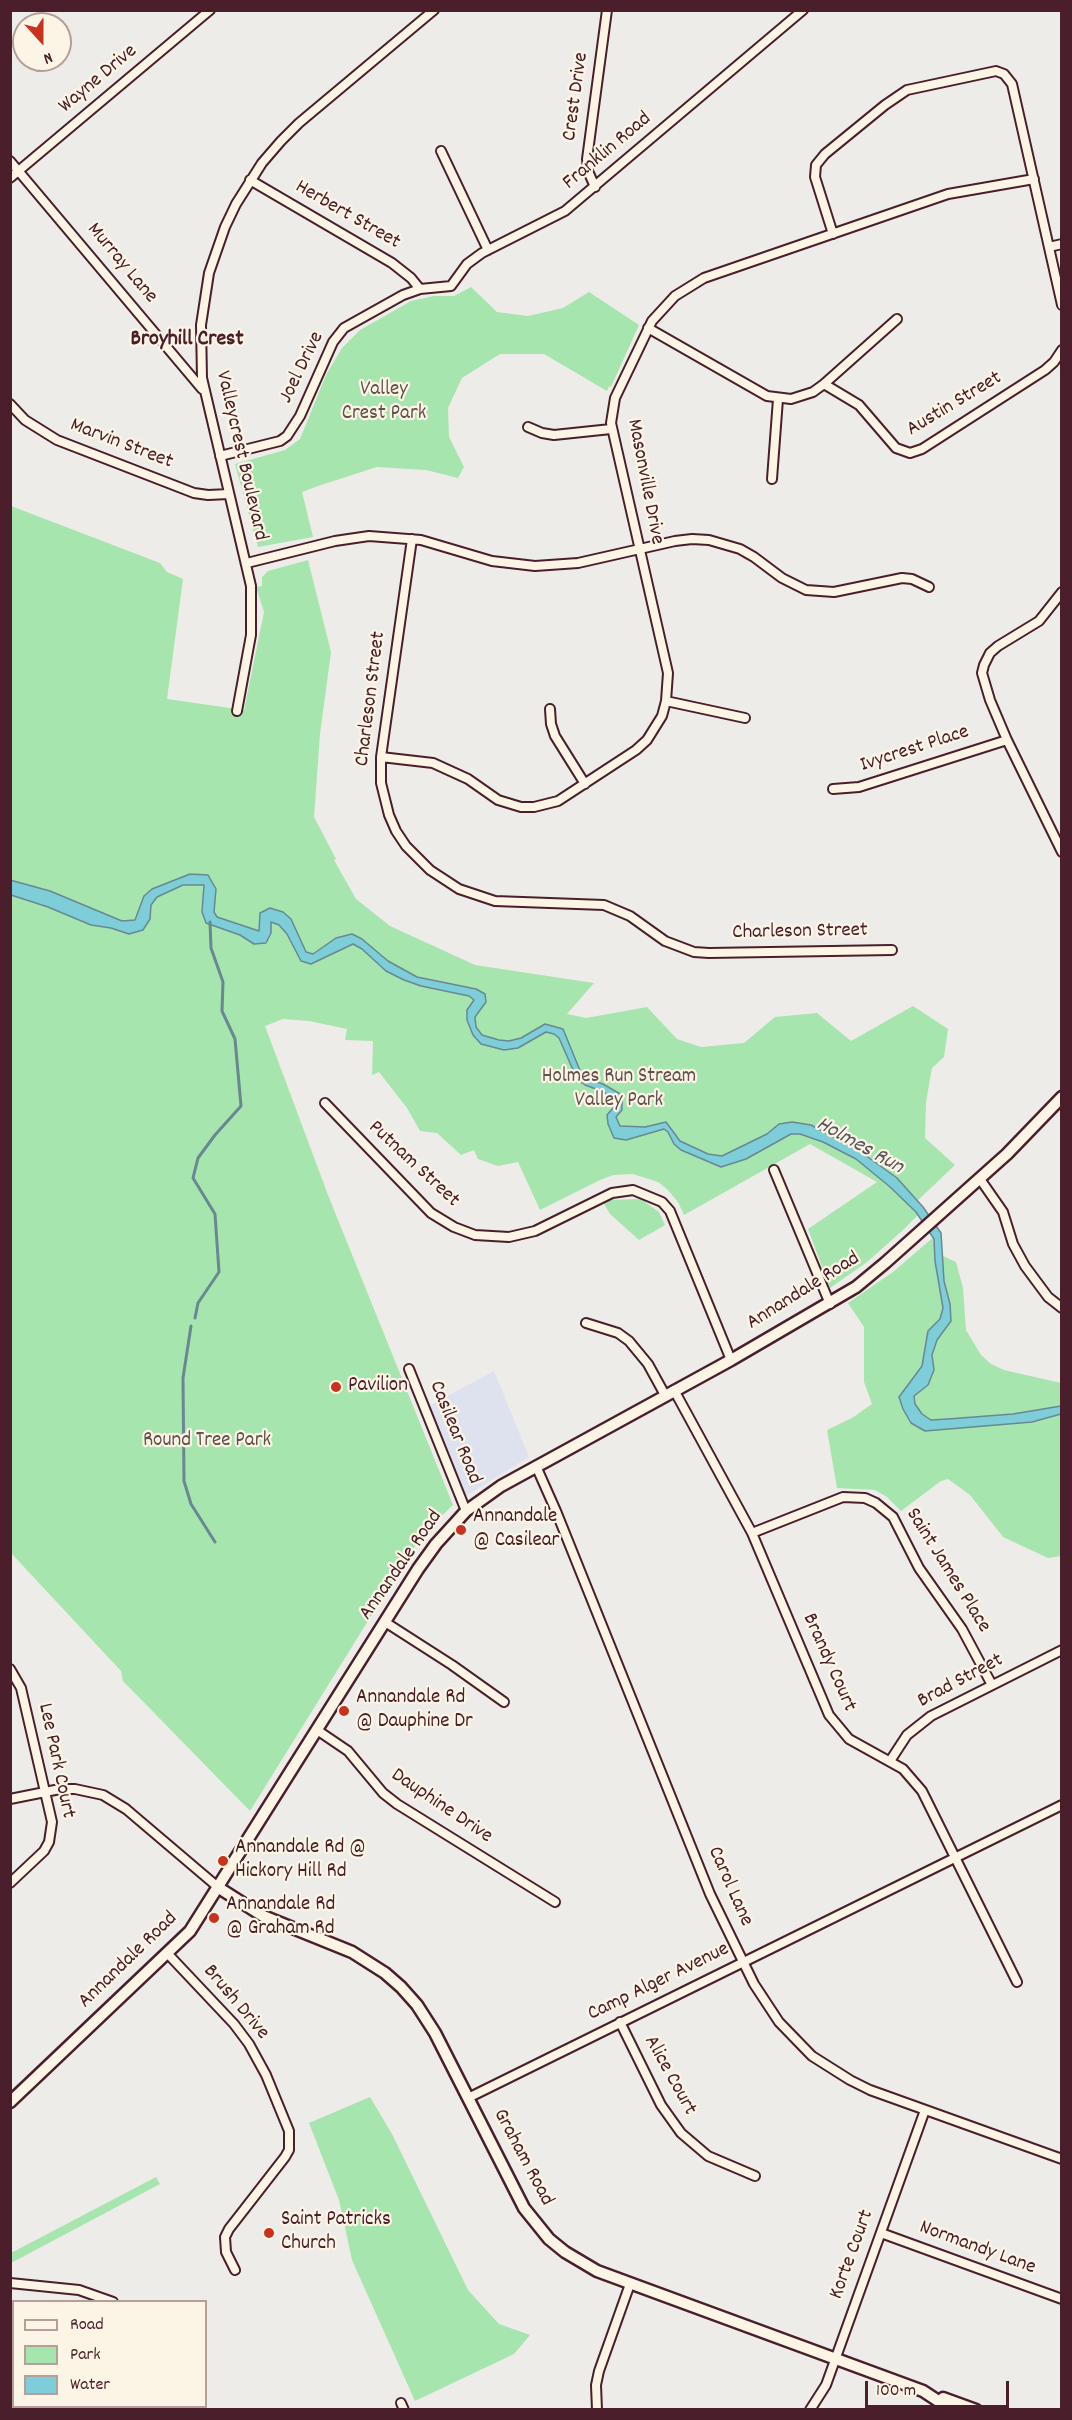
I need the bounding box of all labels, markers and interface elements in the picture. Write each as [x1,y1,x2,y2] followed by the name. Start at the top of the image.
[12,12,72,72] north arrow
[55,40,143,120] street label: Wayne Drive
[40,45,56,70] text: N
[558,51,596,143] street label: Crest Drive
[559,108,657,196] street label: Franklin Road
[290,176,404,256] street label: Herbert Street
[80,219,162,309] street label: Murray Lane
[131,328,243,354] district label: Broyhill Crest
[275,328,331,408] street label: Joel Drive
[903,367,1007,443] street label: Austin Street
[208,369,272,543] street label: Valleycrest Boulevard
[342,378,426,428] park label: Valley Crest Park
[66,414,176,476] street label: Marvin Street
[620,417,668,547] street label: Masonville Drive
[351,630,393,768] street label: Charleson Street
[858,721,972,779] street label: Ivycrest Place
[732,919,868,947] street label: Charleson Street
[542,1065,696,1115] park label: Holmes Run Stream Valley Park
[811,1112,907,1182] water label: Holmes Run
[362,1116,464,1214] street label: Putnam Street
[743,1247,865,1337] street label: Annandale Road
[348,1374,408,1400] place label: Pavilion
[422,1378,486,1488] street label: Casilear Road
[329,1380,343,1394] marker: Pavilion
[143,1429,271,1455] park label: Round Tree Park
[899,1504,995,1638] street label: Saint James Place
[473,1505,559,1555] place label: Annandale @ Casilear
[355,1506,449,1626] street label: Annandale Road
[454,1523,468,1537] marker: Annandale @ Casilear
[795,1610,861,1716] street label: Brandy Court
[914,1649,1008,1715] street label: Brad Street
[356,1686,473,1736] place label: Annandale Rd @ Dauphine Dr
[31,1701,79,1821] street label: Lee Park Court
[337,1704,351,1718] marker: Annandale Rd @ Dauphine Dr
[385,1764,497,1850] street label: Dauphine Drive
[235,1836,366,1886] place label: Annandale Rd @ Hickory Hill Rd
[700,1843,758,1931] street label: Carol Lane
[216,1854,230,1868] marker: Annandale Rd @ Hickory Hill Rd
[226,1893,335,1943] place label: Annandale Rd @ Graham Rd
[74,1907,184,2015] street label: Annandale Road
[207,1911,221,1925] marker: Annandale Rd @ Graham Rd
[584,1938,734,2028] street label: Camp Alger Avenue
[196,1960,274,2046] street label: Brush Drive
[637,2032,701,2120] street label: Alice Court
[486,2105,558,2211] street label: Graham Road
[825,2207,881,2303] street label: Korte Court
[281,2208,391,2258] place label: Saint Patricks Church
[915,2216,1039,2282] street label: Normandy Lane
[262,2226,276,2240] marker: Saint Patricks Church
[12,2300,207,2408] legend
[70,2313,104,2338] text: Road
[70,2343,101,2368] text: Park
[868,2369,1012,2407] scale bar
[70,2373,110,2398] text: Water
[876,2379,916,2404] text: 100 m

